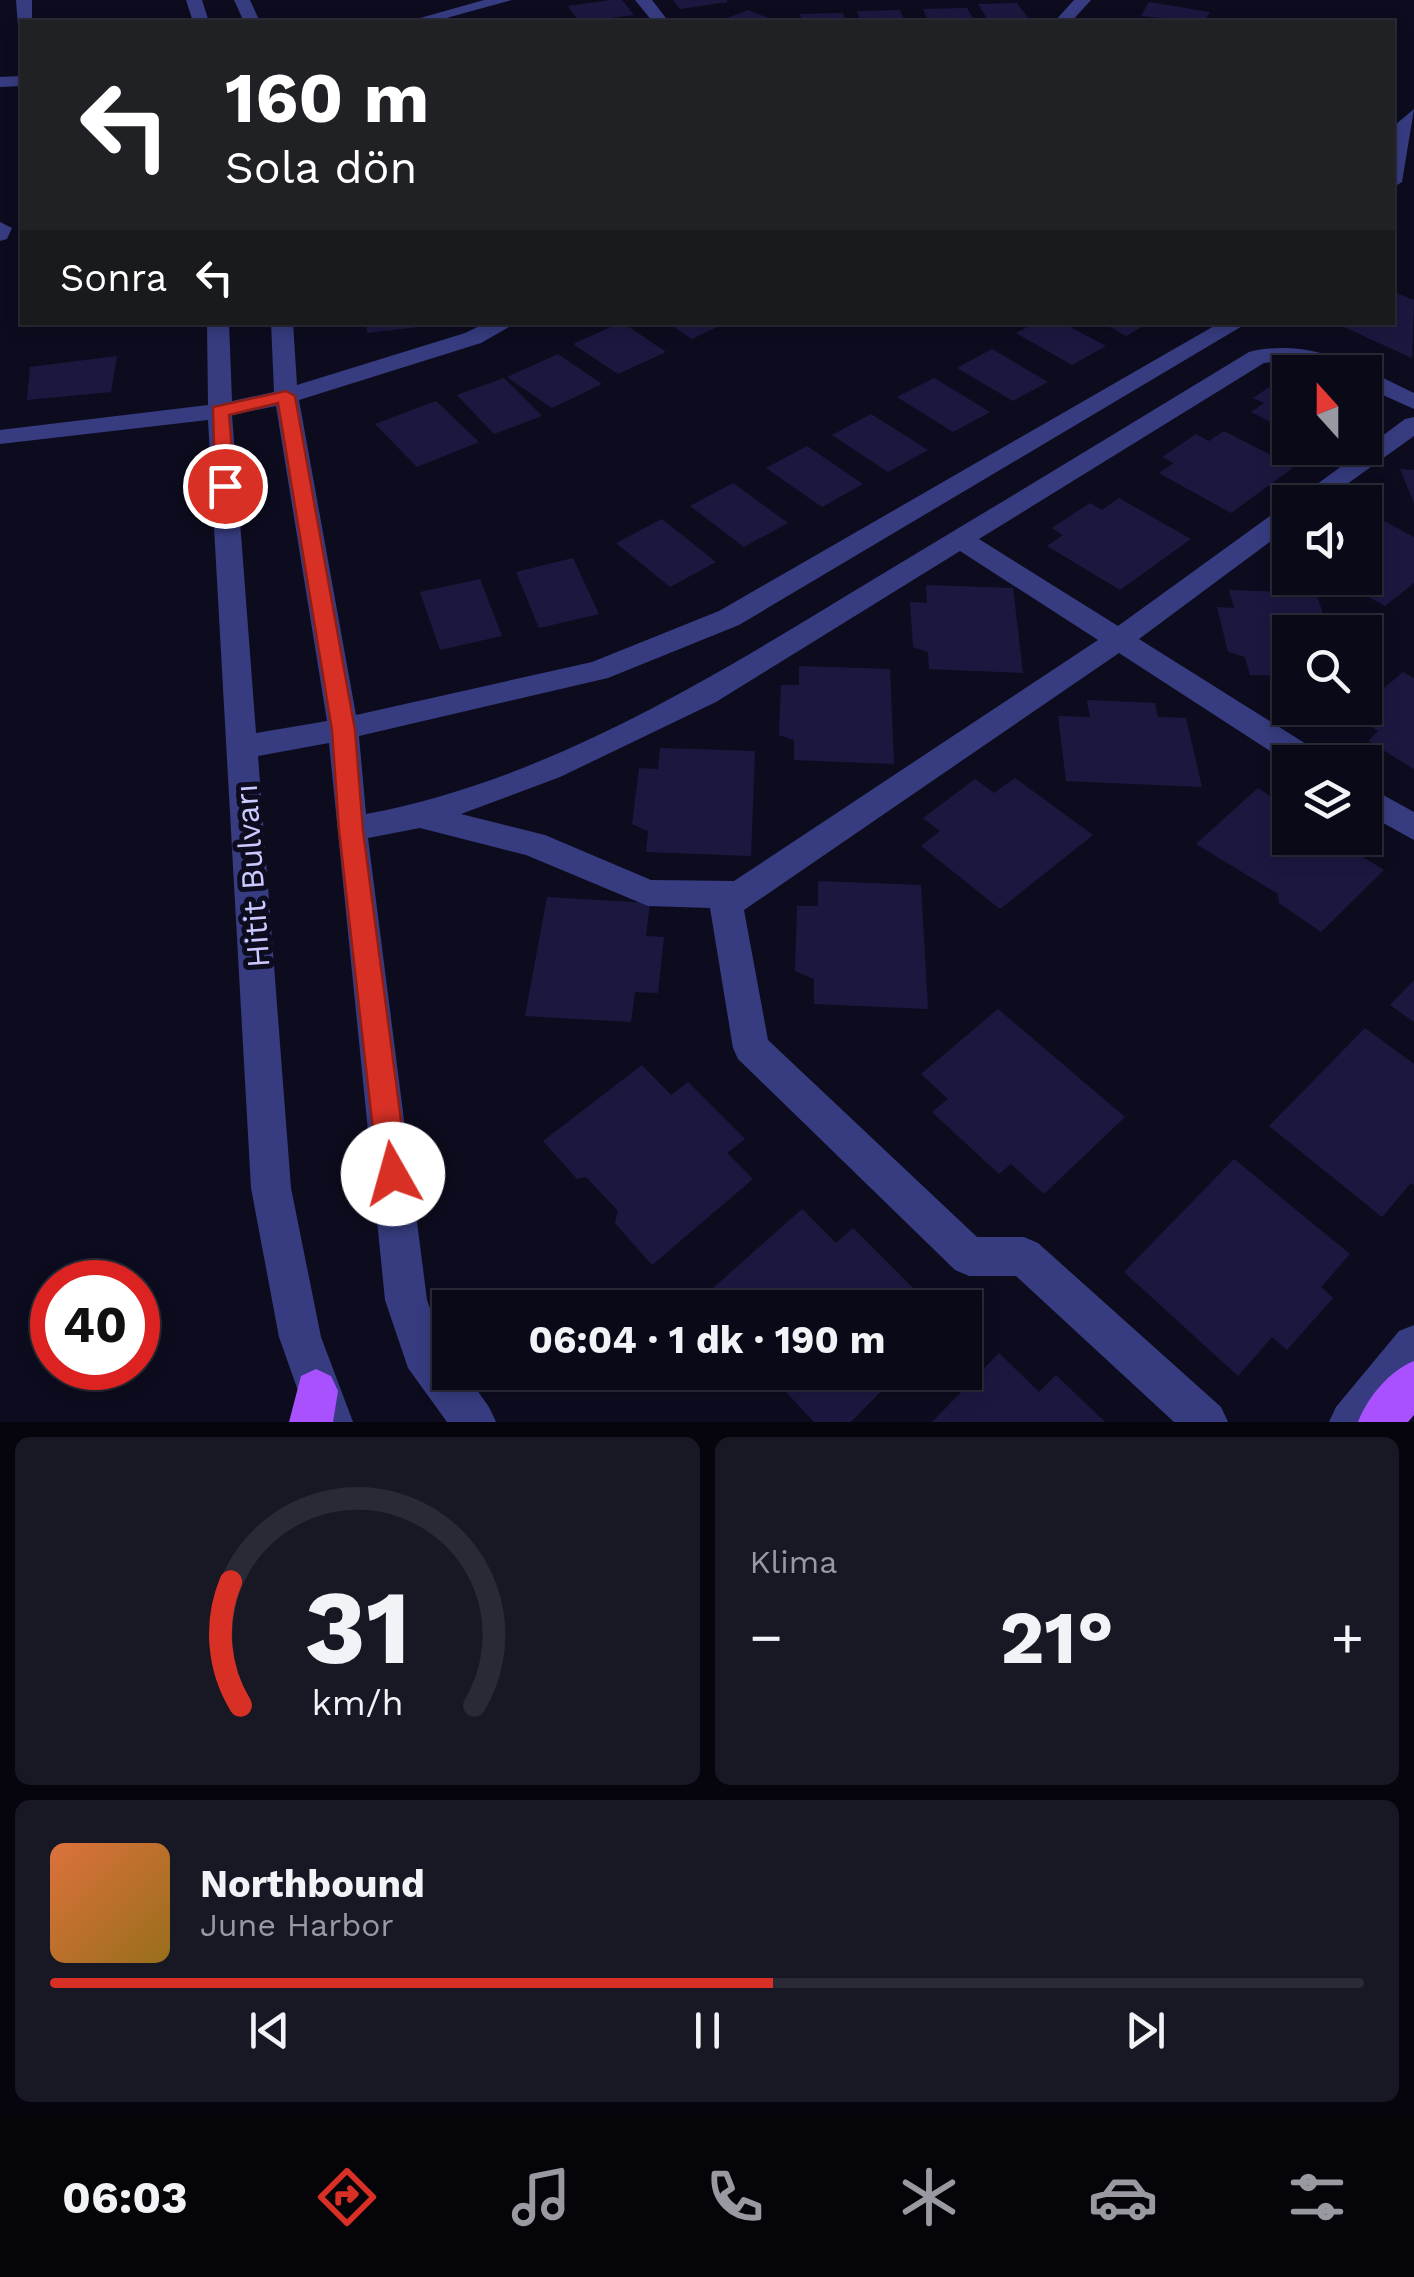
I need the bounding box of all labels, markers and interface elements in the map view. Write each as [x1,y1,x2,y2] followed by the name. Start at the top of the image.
[225,57,429,139] text: 160 m
[60,60,190,190] icon: left
[225,141,417,194] text: Sola dön
[187,250,242,305] icon: left
[60,256,167,300] text: Sonra
[1272,355,1382,465] north arrow
[1272,355,1382,855] map controls
[183,444,268,529] pin
[198,459,253,514] icon: arrive
[1272,485,1382,595] button: sound
[1272,615,1382,725] button: search
[1272,745,1382,855] button: layers
[227,783,277,969] street label: Hitit Bulvarı
[341,1122,445,1226] position arrow
[30,1260,160,1390] speed limit sign: 40
[528,1318,886,1362] text: 06:04 · 1 dk · 190 m
[750,1543,837,1581] text: Klima
[304,1566,411,1688] text: 31
[1000,1593,1114,1681] text: 21°
[750,1605,783,1669] text: −
[1331,1605,1364,1669] text: +
[311,1682,403,1724] text: km/h
[200,1862,425,1906] text: Northbound
[200,1906,394,1944] text: June Harbor
[242,2003,297,2058] icon: previous
[680,2003,735,2058] icon: pause
[1118,2003,1173,2058] icon: next
[312,2162,382,2232] icon: directions
[506,2162,576,2232] icon: music
[700,2162,770,2232] icon: phone
[894,2162,964,2232] icon: climate
[1088,2162,1158,2232] icon: car
[1282,2162,1352,2232] icon: filters
[62,2171,188,2224] text: 06:03

